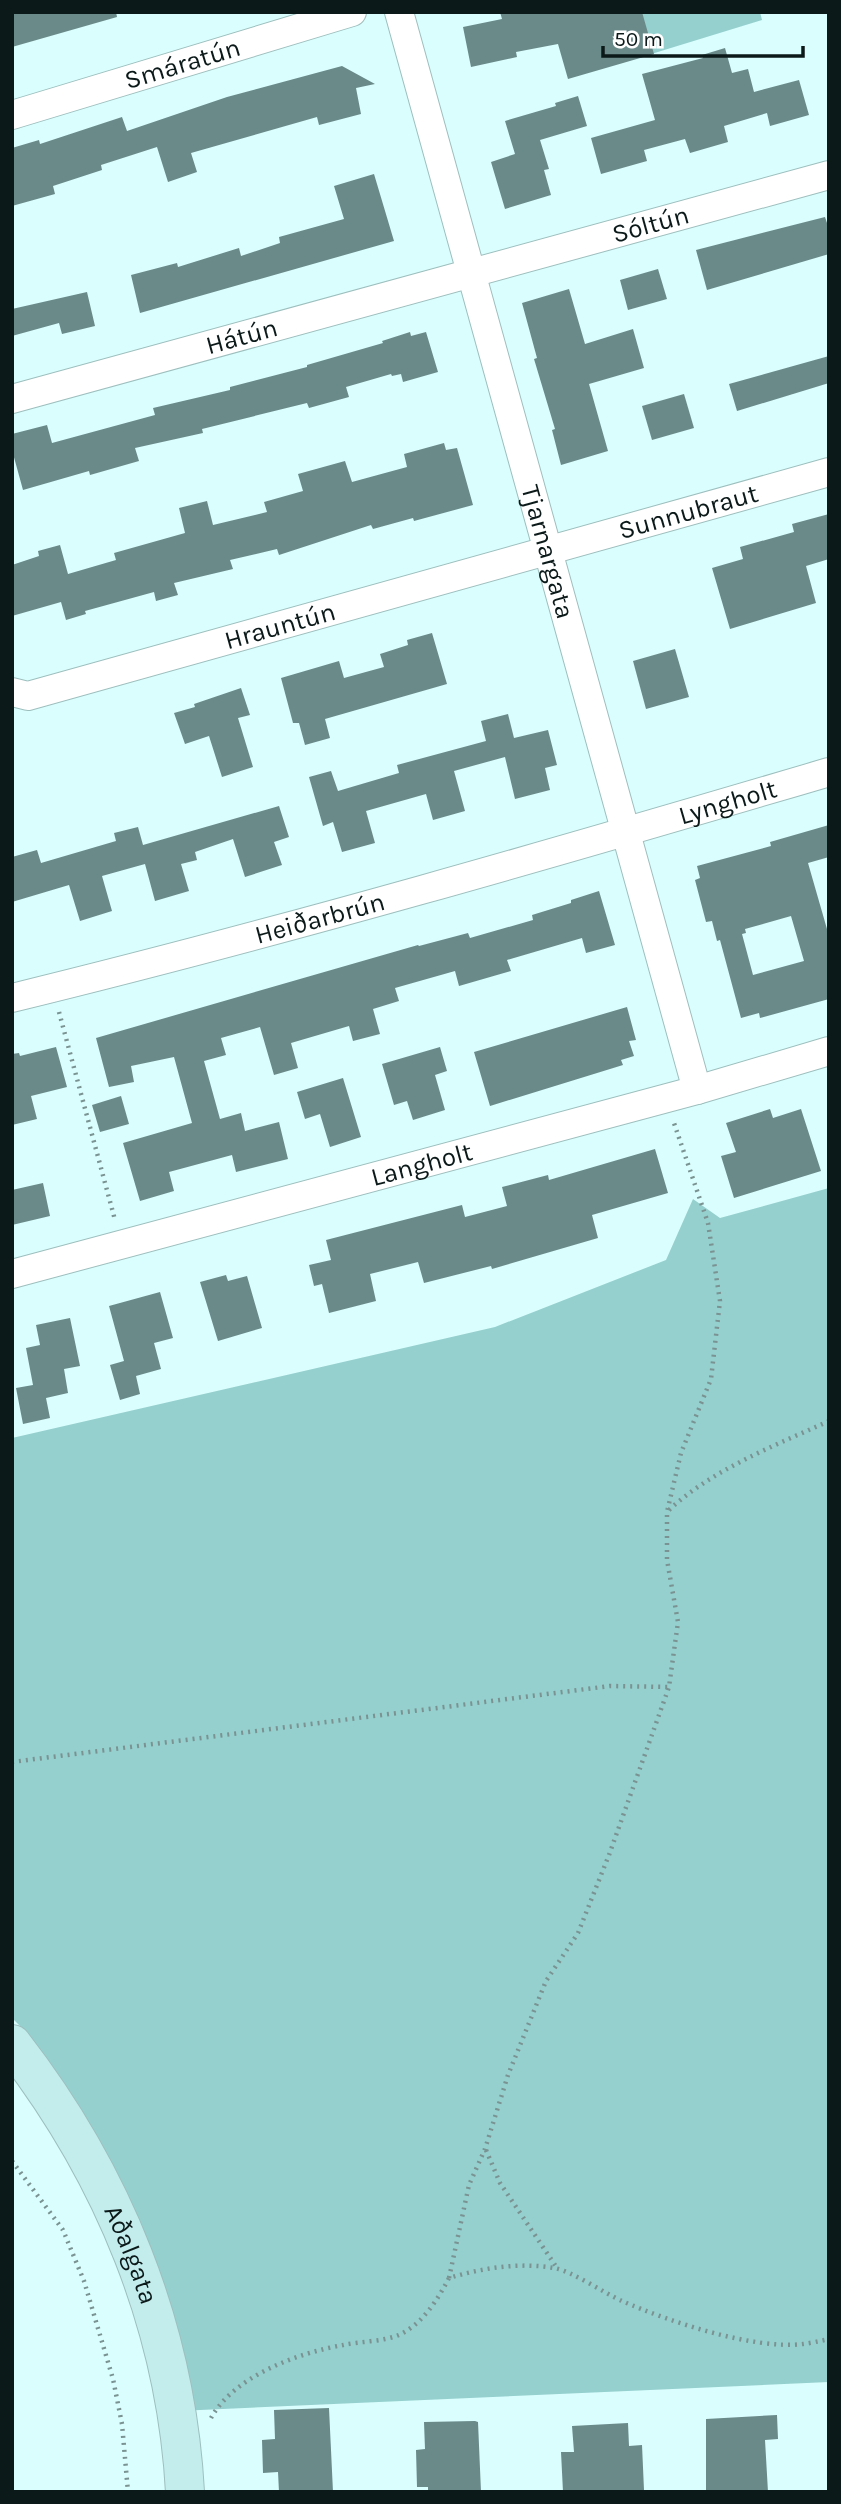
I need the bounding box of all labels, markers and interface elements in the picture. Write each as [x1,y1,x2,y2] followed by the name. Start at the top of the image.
[603,14,802,58] scale bar
[614,27,663,51] text: 50 m
[121,31,244,96] street label: Smáratún
[609,199,692,249] street label: Sóltún
[202,311,281,361] street label: Hátún
[615,477,762,546] street label: Sunnubraut
[515,482,581,622] street label: Tjarnargata
[221,595,339,656] street label: Hrauntún
[675,773,781,831] street label: Lyngholt
[252,885,388,950] street label: Heiðarbrún
[367,1136,476,1192] street label: Langholt
[98,2200,165,2308] street label: Aðalgata

